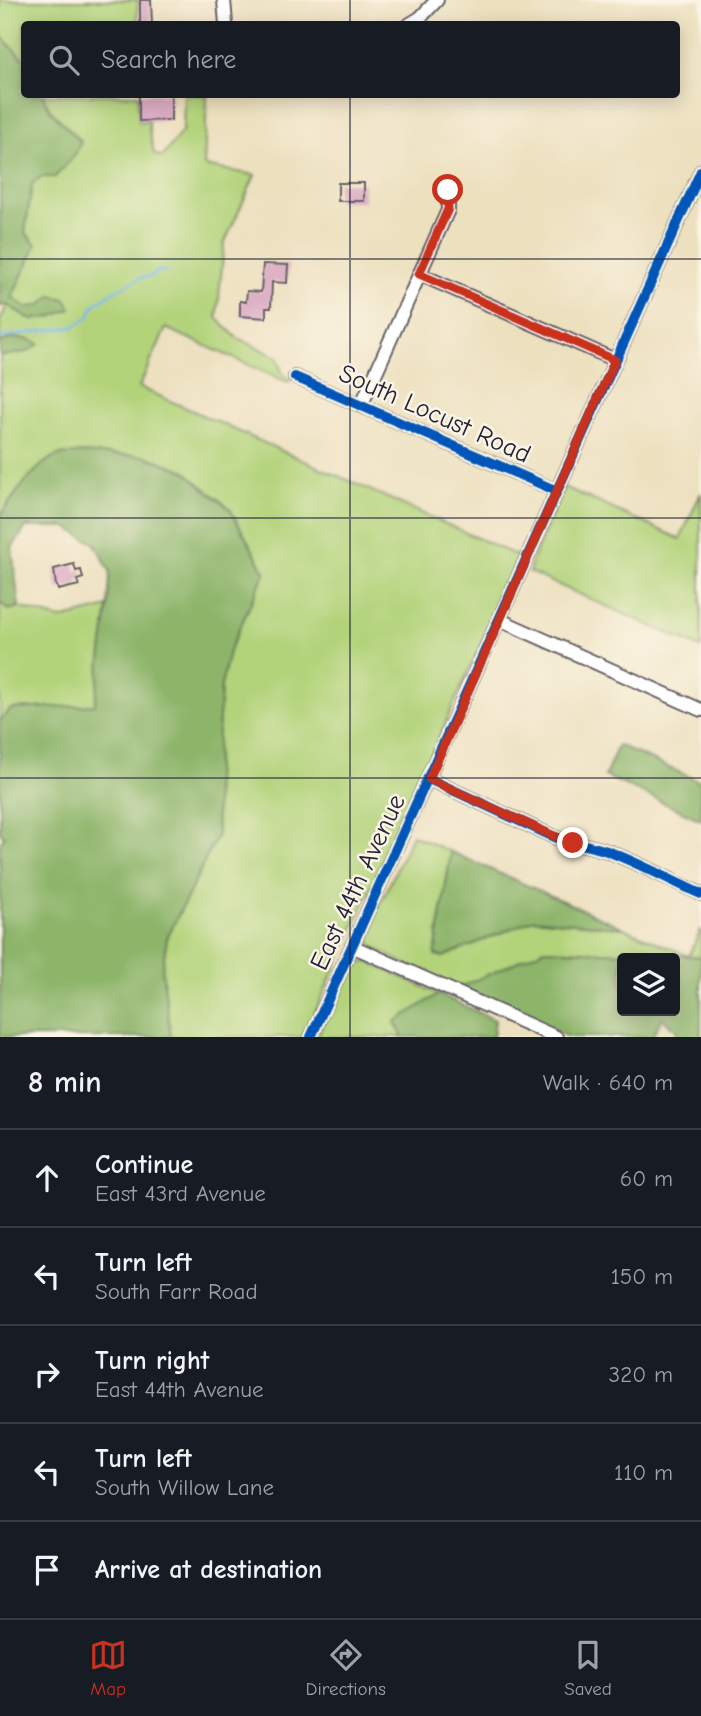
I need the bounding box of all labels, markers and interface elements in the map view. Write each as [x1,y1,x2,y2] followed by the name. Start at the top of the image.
[21,21,680,98] search box
[45,41,83,79] icon: search
[101,45,236,75] text: Search here
[432,174,463,205] route start
[334,358,535,470] street label: South Locust Road
[304,790,412,975] street label: East 44th Avenue
[557,827,588,858] route end
[617,953,680,1016] map controls
[617,953,680,1016] button: layers
[28,1065,102,1100] text: 8 min
[543,1069,673,1096] text: Walk · 640 m
[95,1150,193,1180] text: Continue
[28,1159,66,1197] icon: ahead
[620,1165,673,1192] text: 60 m
[95,1180,266,1207] text: East 43rd Avenue
[95,1248,192,1278] text: Turn left
[28,1257,66,1295] icon: left
[611,1263,673,1290] text: 150 m
[95,1278,258,1305] text: South Farr Road
[95,1346,209,1376] text: Turn right
[28,1355,66,1393] icon: right
[609,1361,673,1388] text: 320 m
[95,1376,263,1403] text: East 44th Avenue
[95,1444,192,1474] text: Turn left
[28,1453,66,1491] icon: left
[614,1459,673,1486] text: 110 m
[95,1474,274,1501] text: South Willow Lane
[28,1551,66,1589] icon: arrive
[95,1555,322,1585] text: Arrive at destination
[89,1636,127,1700] tab: Map
[306,1636,386,1700] tab: Directions
[564,1636,612,1700] tab: Saved

